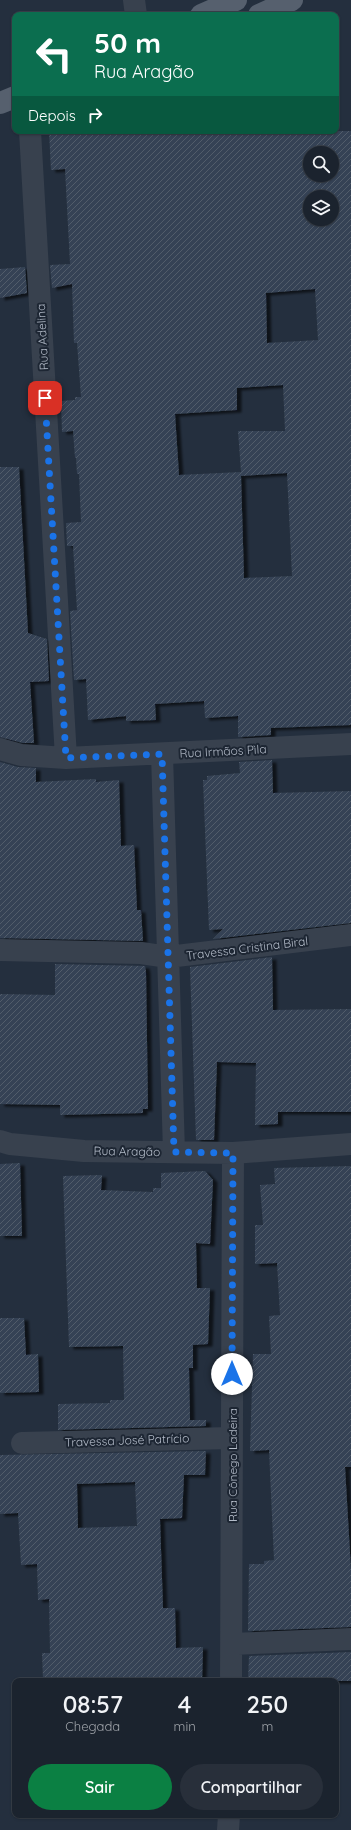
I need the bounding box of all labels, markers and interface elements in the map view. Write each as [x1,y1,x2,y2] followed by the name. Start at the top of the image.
[94,25,161,60] text: 50 m
[28,28,80,80] icon: left
[94,60,194,83] text: Rua Aragão
[84,104,106,126] icon: right
[28,106,76,125] text: Depois
[303,146,339,226] map controls
[303,146,339,182] button: search
[303,190,339,226] button: layers
[33,303,51,371] street label: Rua Adelina
[28,381,62,415] pin
[34,387,56,409] icon: arrive
[179,741,267,761] street label: Rua Irmãos Pìla
[185,933,309,963] street label: Travessa Cristina Biral
[93,1143,161,1159] street label: Rua Aragão
[211,1353,253,1395] position arrow
[225,1408,240,1522] street label: Rua Cônego Ladeira
[64,1430,190,1450] street label: Travessa José Patrício
[63,1689,123,1719] text: 08:57
[178,1689,191,1719] text: 4
[247,1689,288,1719] text: 250
[65,1718,120,1734] text: Chegada
[174,1718,196,1734] text: min
[261,1718,273,1734] text: m
[28,1764,172,1810] button: Sair
[180,1764,323,1810] button: Compartilhar

